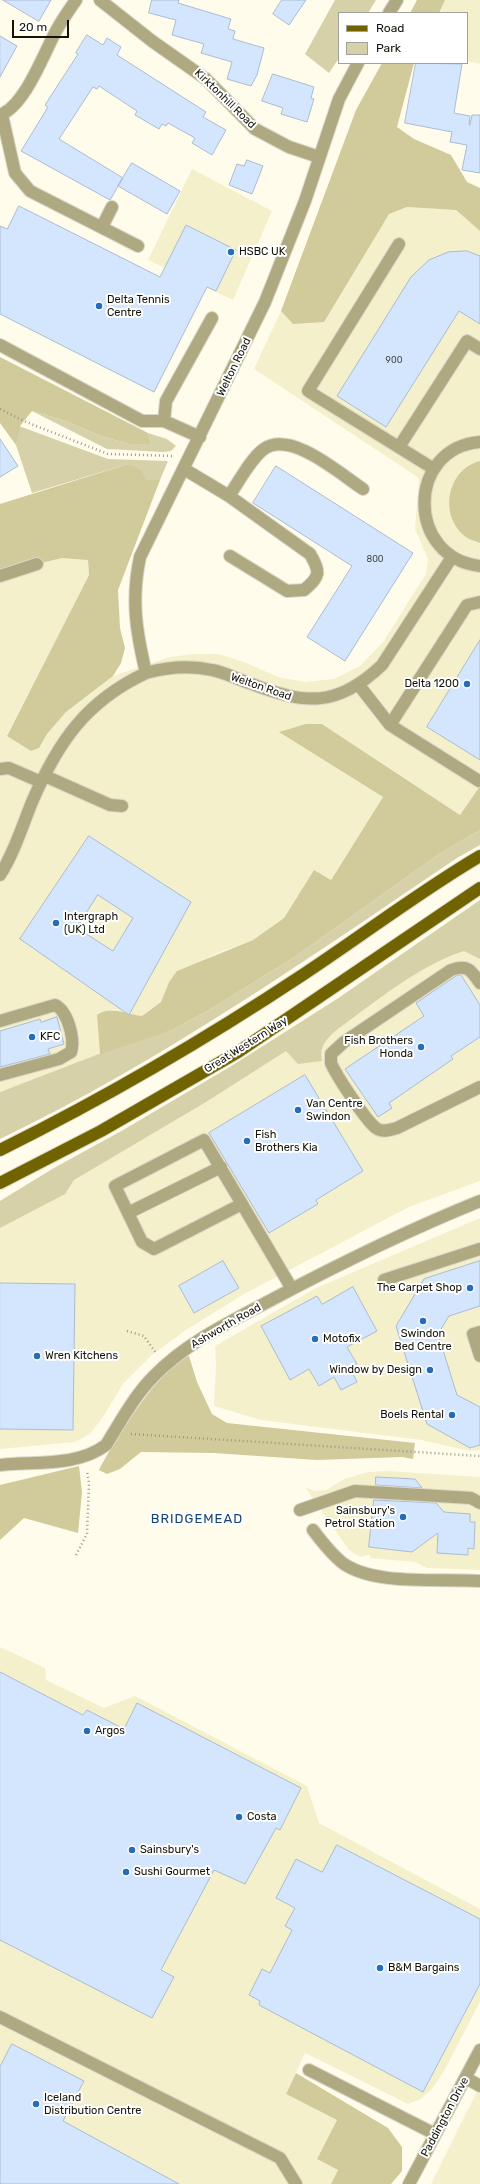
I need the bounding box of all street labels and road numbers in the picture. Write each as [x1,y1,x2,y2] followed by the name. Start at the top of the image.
[192,67,258,131] street label: Kirktonhill Road
[214,336,254,398] street label: Welton Road
[229,670,293,704] street label: Welton Road
[202,1014,290,1076] street label: Great Western Way
[189,1301,263,1351] street label: Ashworth Road
[418,2075,472,2159] street label: Paddington Drive

